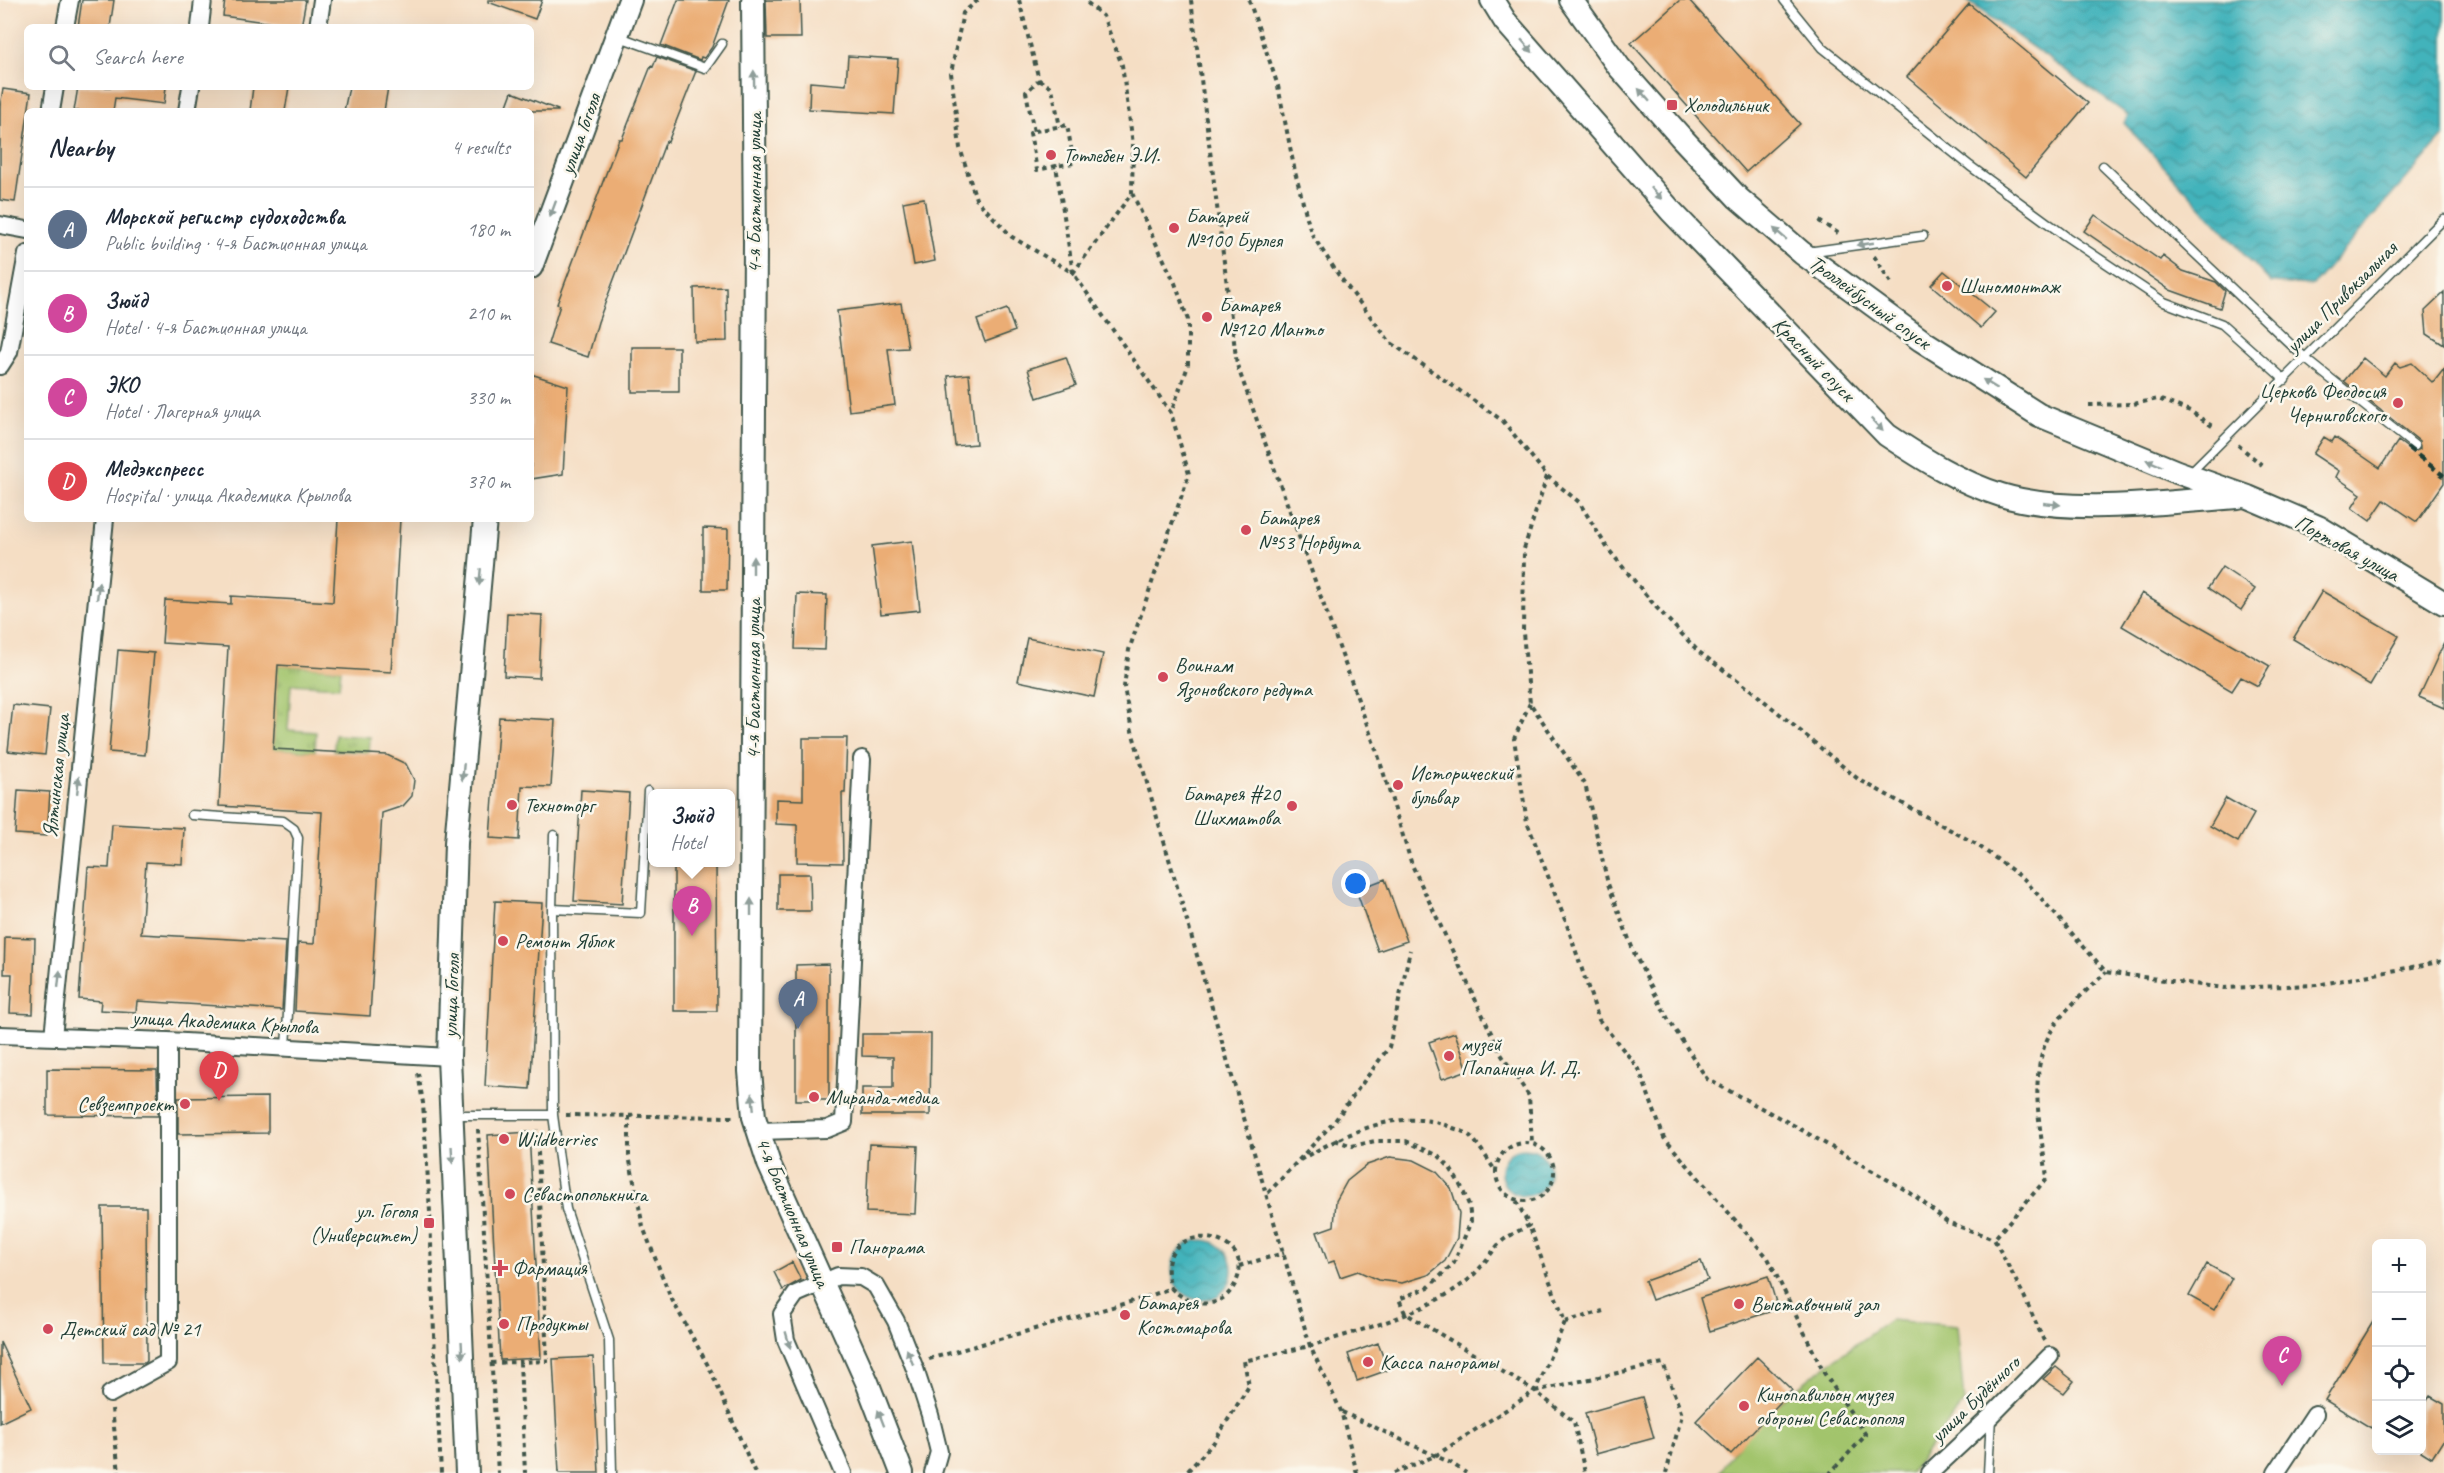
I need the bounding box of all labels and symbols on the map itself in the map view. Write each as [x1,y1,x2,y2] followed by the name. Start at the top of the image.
[1520,39,1534,54] one-way arrow
[749,70,758,89] one-way arrow
[553,88,607,180] street label: улица Гоголя
[1638,88,1651,103] one-way arrow
[1684,92,1770,118] place label: Холодильник
[1665,98,1679,112] marker: Холодильник
[741,110,767,273] street label: 4-я Бастионная улица
[1063,142,1161,168] place label: Тотлебен Э.И.
[1044,148,1058,162] marker: Тотлебен Э.И.
[1649,185,1662,200] one-way arrow
[547,200,557,218] one-way arrow
[1186,203,1284,253] place label: Батарей №100 Бурлея
[1167,221,1181,235] marker: Батарей №100 Бурлея
[1773,228,1788,241] one-way arrow
[2278,235,2403,360] street label: улица Привокзальная
[1855,240,1874,249] one-way arrow
[1804,249,1938,356] street label: Троллейбусный спуск
[1959,273,2062,299] place label: Шиномонтаж
[1940,279,1954,293] marker: Шиномонтаж
[1219,292,1326,342] place label: Батарея №120 Манто
[1200,310,1214,324] marker: Батарея №120 Манто
[1767,311,1862,408] street label: Красный спуск
[1982,378,1998,390] one-way arrow
[2259,378,2389,428] place label: Церковь Феодосия Черниговского
[2391,396,2405,410] marker: Церковь Феодосия Черниговского
[1870,418,1884,432] one-way arrow
[2145,458,2163,467] one-way arrow
[2043,499,2062,509] one-way arrow
[1258,505,1362,555] place label: Батарея №53 Норбута
[2290,509,2405,588] street label: Портовая улица
[1239,523,1253,537] marker: Батарея №53 Норбута
[748,556,758,575] one-way arrow
[475,568,485,587] one-way arrow
[93,581,103,600] one-way arrow
[740,596,766,759] street label: 4-я Бастионная улица
[1175,652,1314,703] place label: Воинам Язоновского редута
[1156,670,1170,684] marker: Воинам Язоновского редута
[37,710,76,839] street label: Ялтинская улица
[1410,760,1515,810] place label: Исторический бульвар
[458,762,468,781] one-way arrow
[73,775,83,794] one-way arrow
[1391,778,1405,792] marker: Исторический бульвар
[1183,781,1282,831] place label: Батарея #20 Шихматова
[524,792,597,818] place label: Техноторг
[505,798,519,812] marker: Техноторг
[1285,799,1299,813] marker: Батарея #20 Шихматова
[1341,869,1370,898] your location
[672,886,712,936] pin: B
[746,898,756,917] one-way arrow
[515,928,615,954] place label: Ремонт Яблок
[496,934,510,948] marker: Ремонт Яблок
[436,952,466,1040] street label: улица Гоголя
[54,969,64,988] one-way arrow
[778,980,818,1029] pin: A
[129,1004,320,1040] street label: улица Академика Крылова
[1461,1031,1581,1081] place label: музей Папанина И. Д.
[1442,1049,1456,1063] marker: музей Папанина И. Д.
[200,1052,238,1101] pin: D
[826,1084,941,1110] place label: Миранда-медиа
[807,1090,821,1104] marker: Миранда-медиа
[77,1091,174,1117] place label: Севземпроект
[748,1093,758,1112] one-way arrow
[178,1097,192,1111] marker: Севземпроект
[516,1126,598,1152] place label: Wildberries
[497,1132,511,1146] marker: Wildberries
[750,1133,837,1293] street label: 4-я Бастионная улица
[448,1146,457,1165] one-way arrow
[522,1181,650,1207] place label: Севастополькнига
[503,1187,517,1201] marker: Севастополькнига
[310,1198,419,1248] place label: ул. Гоголя (Университет)
[422,1216,436,1230] marker: ул. Гоголя (Университет)
[849,1234,925,1260] place label: Панорама
[830,1240,844,1254] marker: Панорама
[512,1255,588,1281] place label: Фармация
[493,1261,507,1275] marker: Фармация
[1137,1290,1232,1340] place label: Батарея Костомарова
[1751,1291,1880,1318] place label: Выставочный зал
[1732,1297,1746,1311] marker: Выставочный зал
[1118,1308,1132,1322] marker: Батарея Костомарова
[516,1311,589,1337] place label: Продукты
[60,1316,202,1342] place label: Детский сад № 21
[497,1317,511,1331] marker: Продукты
[41,1322,55,1336] marker: Детский сад № 21
[784,1331,793,1349] one-way arrow
[2262,1336,2302,1386] pin: C
[457,1340,466,1359] one-way arrow
[905,1347,915,1365] one-way arrow
[1923,1348,2027,1449] street label: улица Будённого
[1380,1349,1500,1375] place label: Касса панорамы
[1361,1355,1375,1369] marker: Касса панорамы
[1756,1381,1905,1431] place label: Кинопавильон музея обороны Севастополя
[1737,1399,1751,1413] marker: Кинопавильон музея обороны Севастополя
[876,1409,886,1427] one-way arrow

